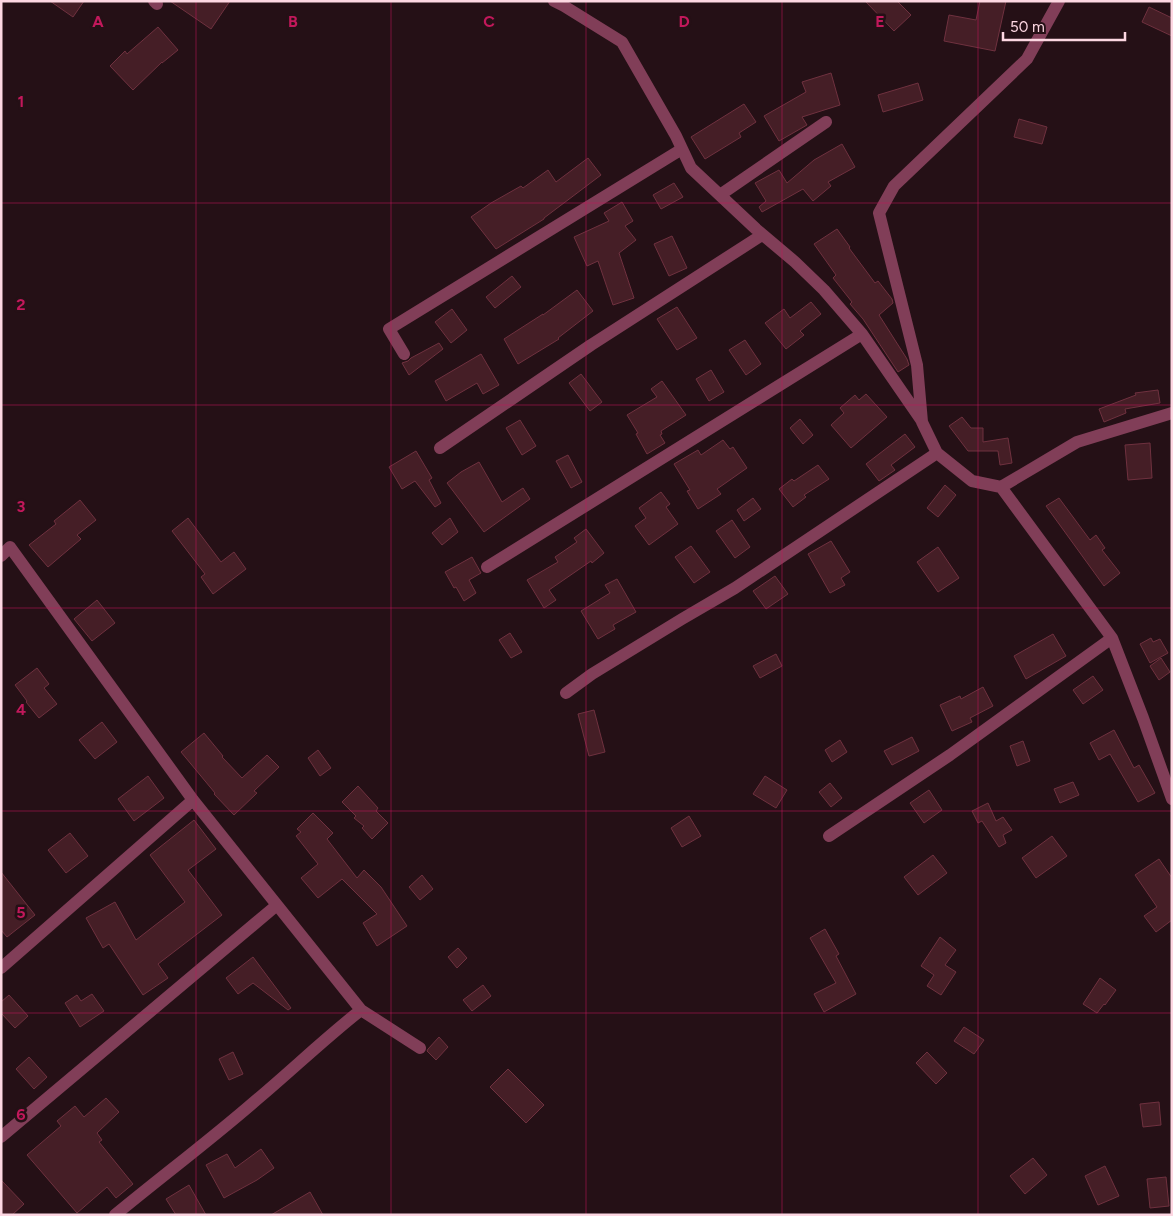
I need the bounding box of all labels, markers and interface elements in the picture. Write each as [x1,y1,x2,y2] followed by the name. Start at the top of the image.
[1003,10,1126,42] scale bar
[92,12,104,31] text: A
[288,12,298,31] text: B
[483,12,495,31] text: C
[678,12,690,31] text: D
[875,12,885,31] text: E
[1010,18,1045,36] text: 50 m
[18,92,24,111] text: 1
[16,295,26,314] text: 2
[17,497,26,516] text: 3
[16,700,26,719] text: 4
[16,903,26,922] text: 5
[16,1105,26,1124] text: 6

